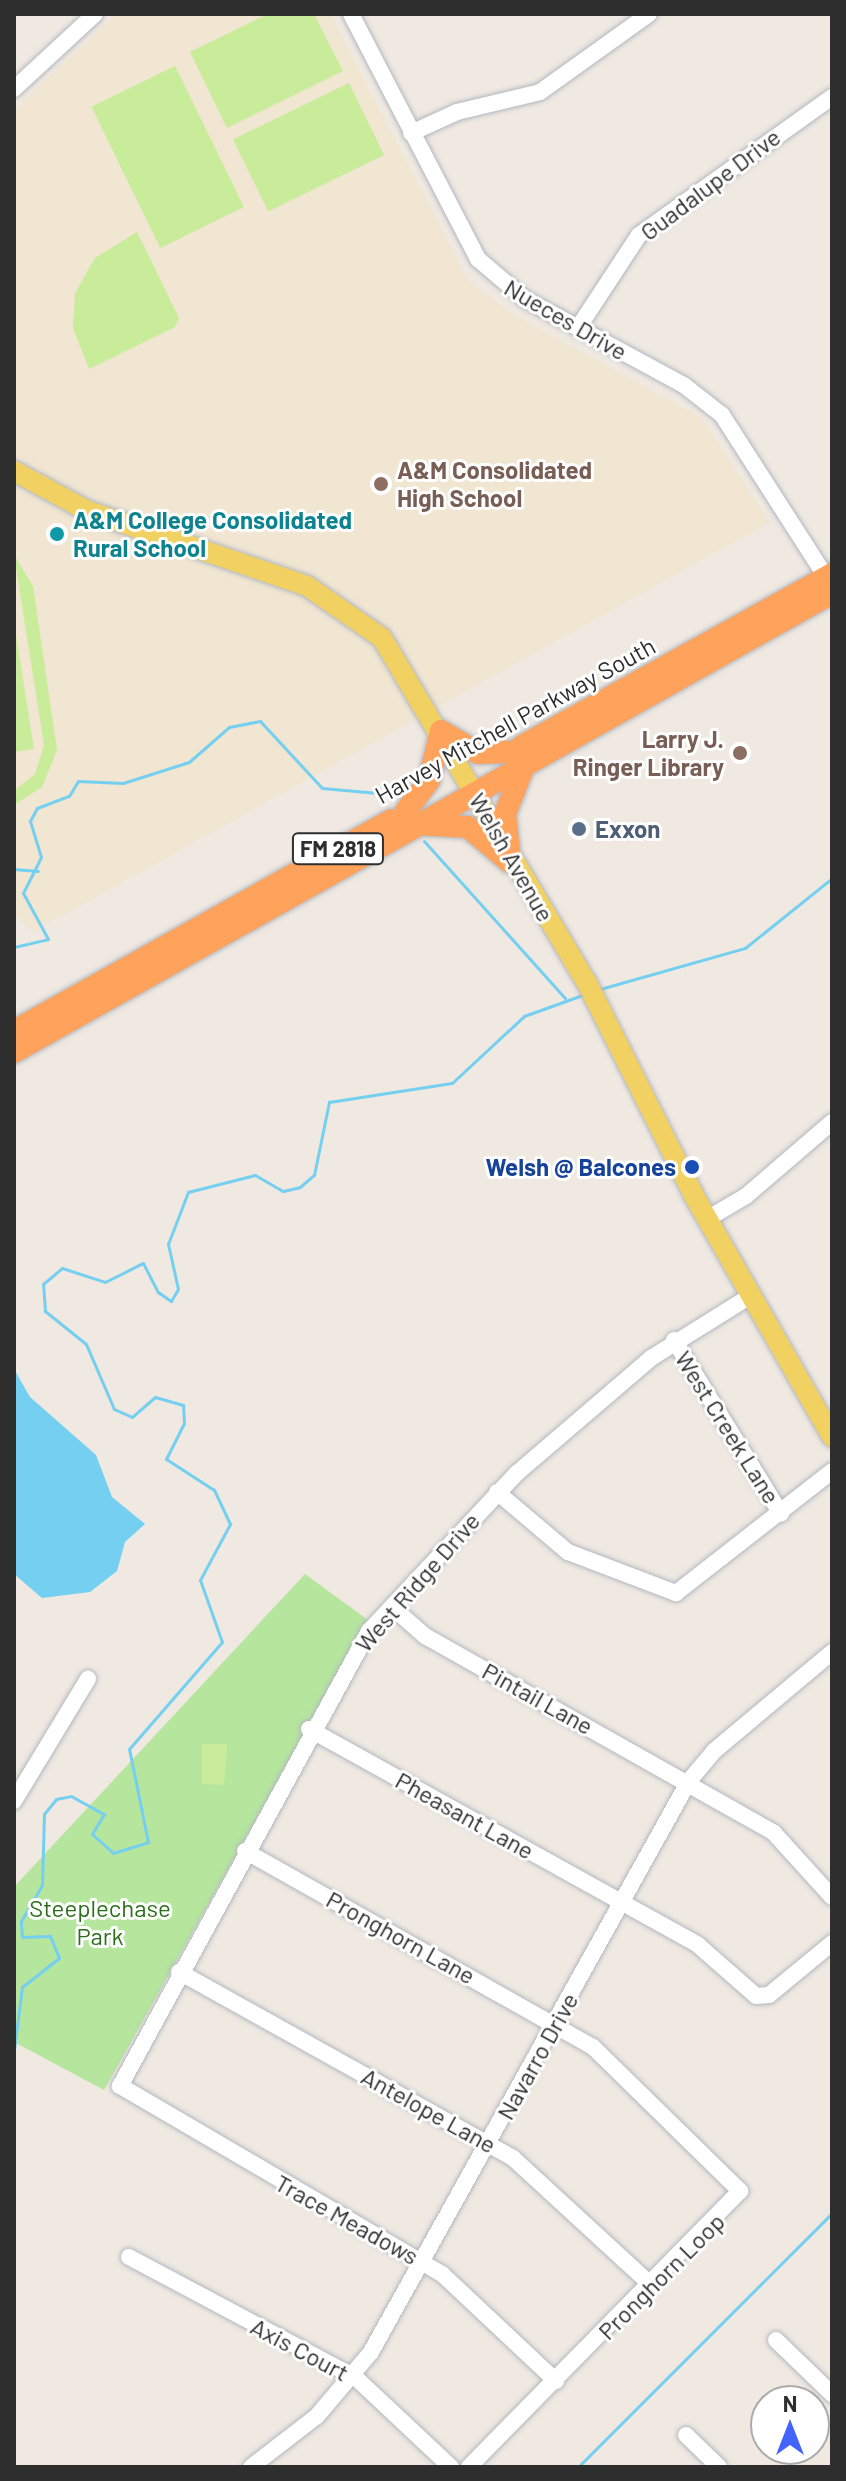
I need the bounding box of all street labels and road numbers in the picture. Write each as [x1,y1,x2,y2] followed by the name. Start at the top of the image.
[634,122,786,246] street label: Guadalupe Drive
[500,272,632,366] street label: Nueces Drive
[370,631,660,809] street label: Harvey Mitchell Parkway South
[464,788,560,926] street label: Welsh Avenue
[290,831,386,867] road number: FM 2818
[670,1345,786,1509] street label: West Creek Lane
[349,1506,485,1658] street label: West Ridge Drive
[478,1656,598,1740] street label: Pintail Lane
[391,1765,539,1865] street label: Pheasant Lane
[322,1884,480,1990] street label: Pronghorn Lane
[490,1988,584,2124] street label: Navarro Drive
[357,2061,501,2159] street label: Antelope Lane
[270,2168,424,2270] street label: Trace Meadows
[592,2207,730,2345] street label: Pronghorn Loop
[246,2311,354,2387] street label: Axis Court

